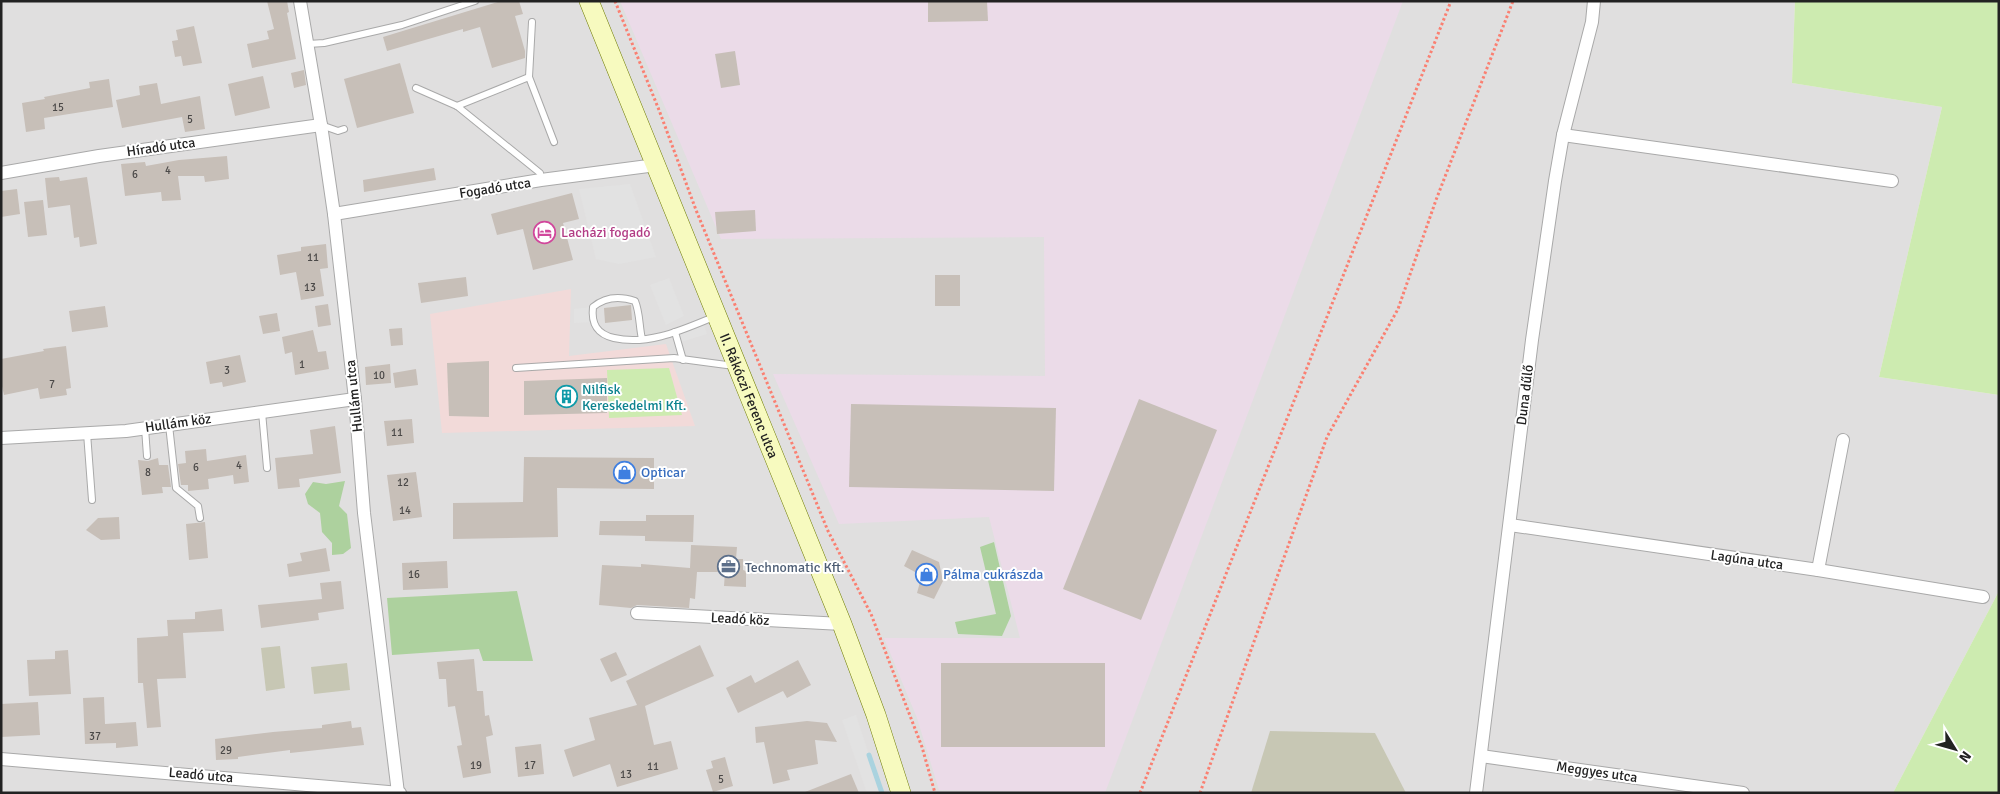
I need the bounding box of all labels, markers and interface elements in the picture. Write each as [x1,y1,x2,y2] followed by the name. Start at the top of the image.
[52,101,64,114] house number: 15
[187,113,193,126] house number: 5
[126,134,196,160] street label: Híradó utca
[165,164,171,177] house number: 4
[132,168,138,181] house number: 6
[458,174,532,202] street label: Fogadó utca
[533,220,557,244] hotel icon: Lacházi fogadó
[561,224,651,241] place label: Lacházi fogadó
[307,251,319,264] house number: 11
[304,281,316,294] house number: 13
[716,331,782,461] street label: II. Rákóczi Ferenc utca
[299,358,305,371] house number: 1
[342,359,366,433] street label: Hullám utca
[224,364,230,377] house number: 3
[1513,364,1537,426] street label: Duna dűlő
[373,369,385,382] house number: 10
[49,378,55,391] house number: 7
[582,381,686,414] place label: Nilfisk Kereskedelmi Kft.
[554,385,578,409] building icon: Nilfisk Kereskedelmi Kft.
[144,410,212,436] street label: Hullám köz
[391,426,403,439] house number: 11
[236,459,242,472] house number: 4
[613,460,637,484] shop icon: Opticar
[193,461,199,474] house number: 6
[641,464,686,481] place label: Opticar
[145,466,151,479] house number: 8
[397,476,409,489] house number: 12
[399,504,411,517] house number: 14
[1710,546,1784,574] street label: Lagúna utca
[717,555,741,579] office icon: Technomatic Kft.
[745,559,844,576] place label: Technomatic Kft.
[915,562,939,586] shop icon: Pálma cukrászda
[943,566,1043,583] place label: Pálma cukrászda
[408,568,420,581] house number: 16
[710,609,770,629] street label: Leadó köz
[1930,724,1980,774] north arrow
[89,730,101,743] house number: 37
[220,744,232,757] house number: 29
[1955,748,1975,766] text: N
[1555,758,1639,786] street label: Meggyes utca
[470,759,482,772] house number: 19
[524,759,536,772] house number: 17
[647,760,659,773] house number: 11
[168,764,234,786] street label: Leadó utca
[620,768,632,781] house number: 13
[718,773,724,786] house number: 5

